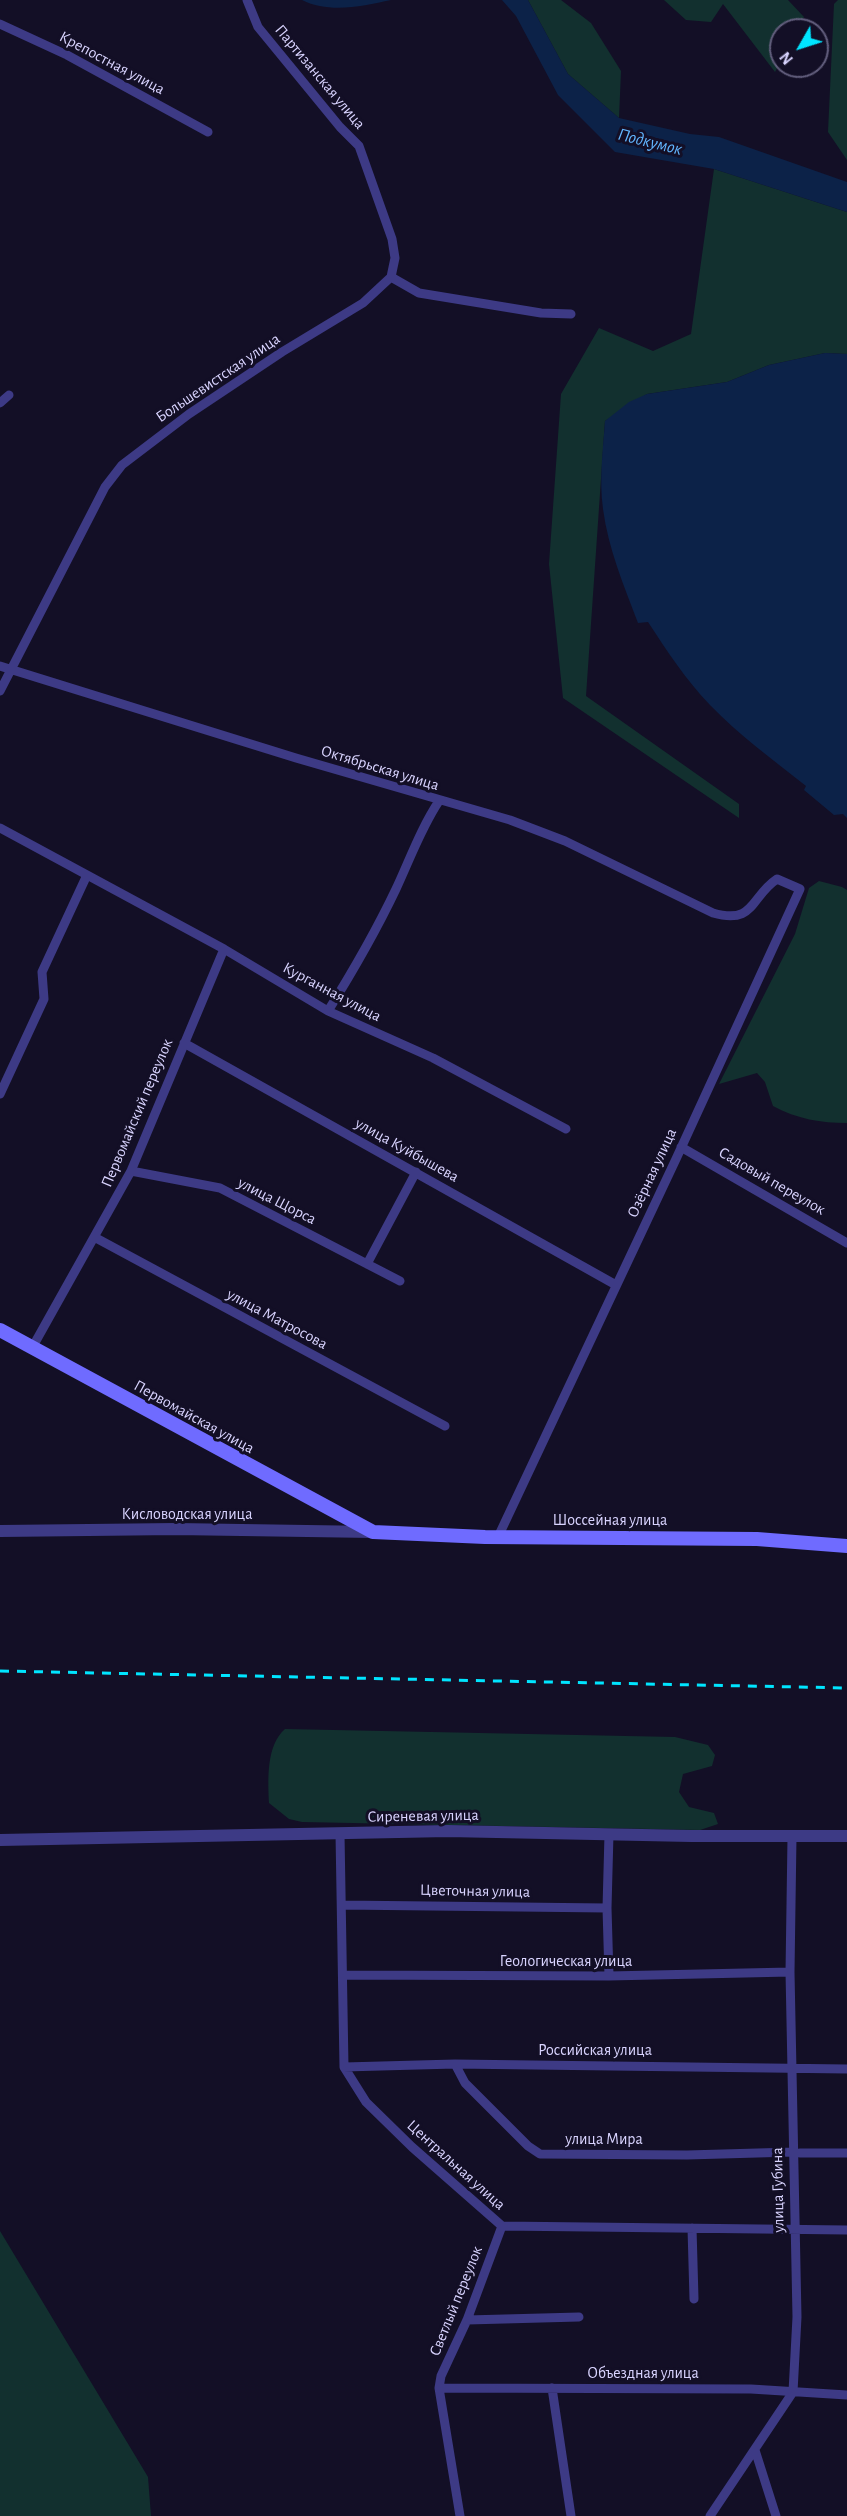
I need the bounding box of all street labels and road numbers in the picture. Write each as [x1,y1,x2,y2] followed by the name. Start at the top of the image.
[271,21,369,133] street label: Партизанская улица
[56,27,168,99] street label: Крепостная улица
[152,329,284,427] street label: Большевистская улица
[319,741,441,795] street label: Октябрьская улица
[280,958,384,1026] street label: Курганная улица
[97,1036,177,1190] street label: Первомайский переулок
[352,1114,462,1186] street label: улица Куйбышева
[623,1125,681,1221] street label: Озёрная улица
[715,1143,829,1219] street label: Садовый переулок
[235,1173,319,1229] street label: улица Щорса
[223,1284,331,1354] street label: улица Матросова
[130,1376,258,1458] street label: Первомайская улица
[122,1504,252,1524] street label: Кисловодская улица
[553,1510,667,1530] street label: Шоссейная улица
[367,1805,479,1827] street label: Сиреневая улица
[420,1880,530,1902] street label: Цветочная улица
[500,1951,632,1971] street label: Геологическая улица
[538,2040,652,2060] street label: Российская улица
[403,2116,509,2214] street label: Центральная улица
[565,2129,643,2149] street label: улица Мира
[768,2147,788,2233] street label: улица Губина
[425,2243,487,2359] street label: Светлый переулок
[587,2363,699,2383] street label: Объездная улица

